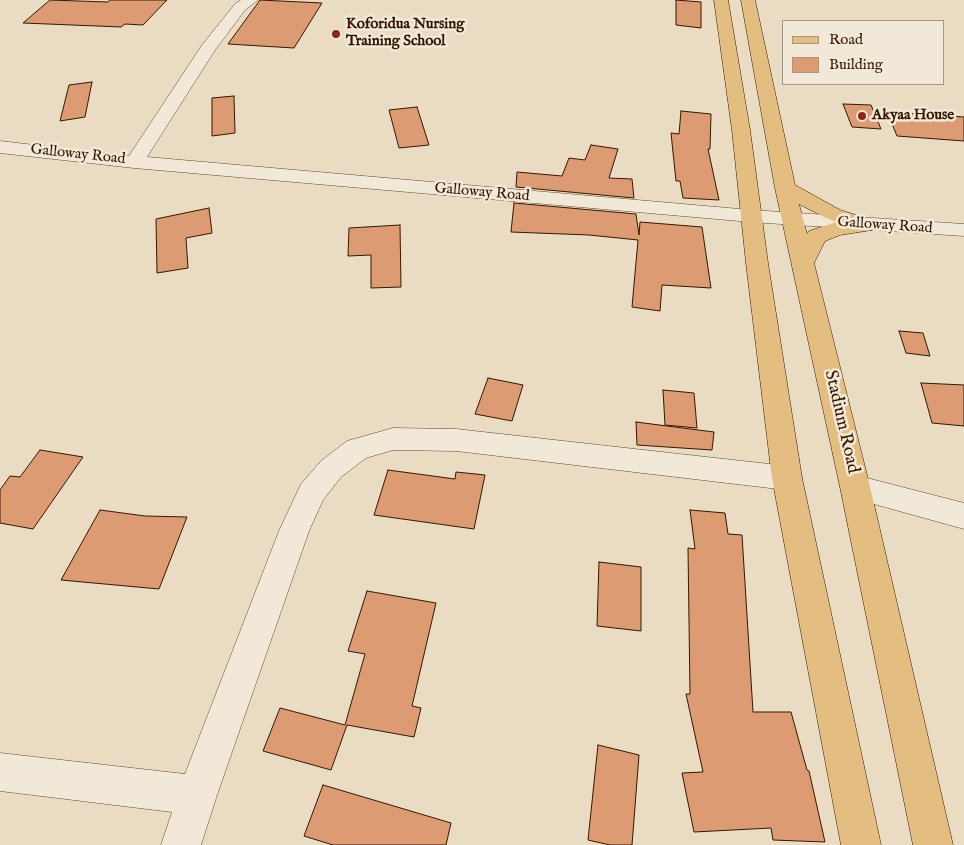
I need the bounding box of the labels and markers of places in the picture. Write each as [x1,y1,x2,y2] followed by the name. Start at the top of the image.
[346,16,464,51] place label: Koforidua Nursing Training School
[330,28,342,40] marker: Koforidua Nursing Training School
[872,107,954,125] place label: Akyaa House
[856,110,868,122] marker: Akyaa House

